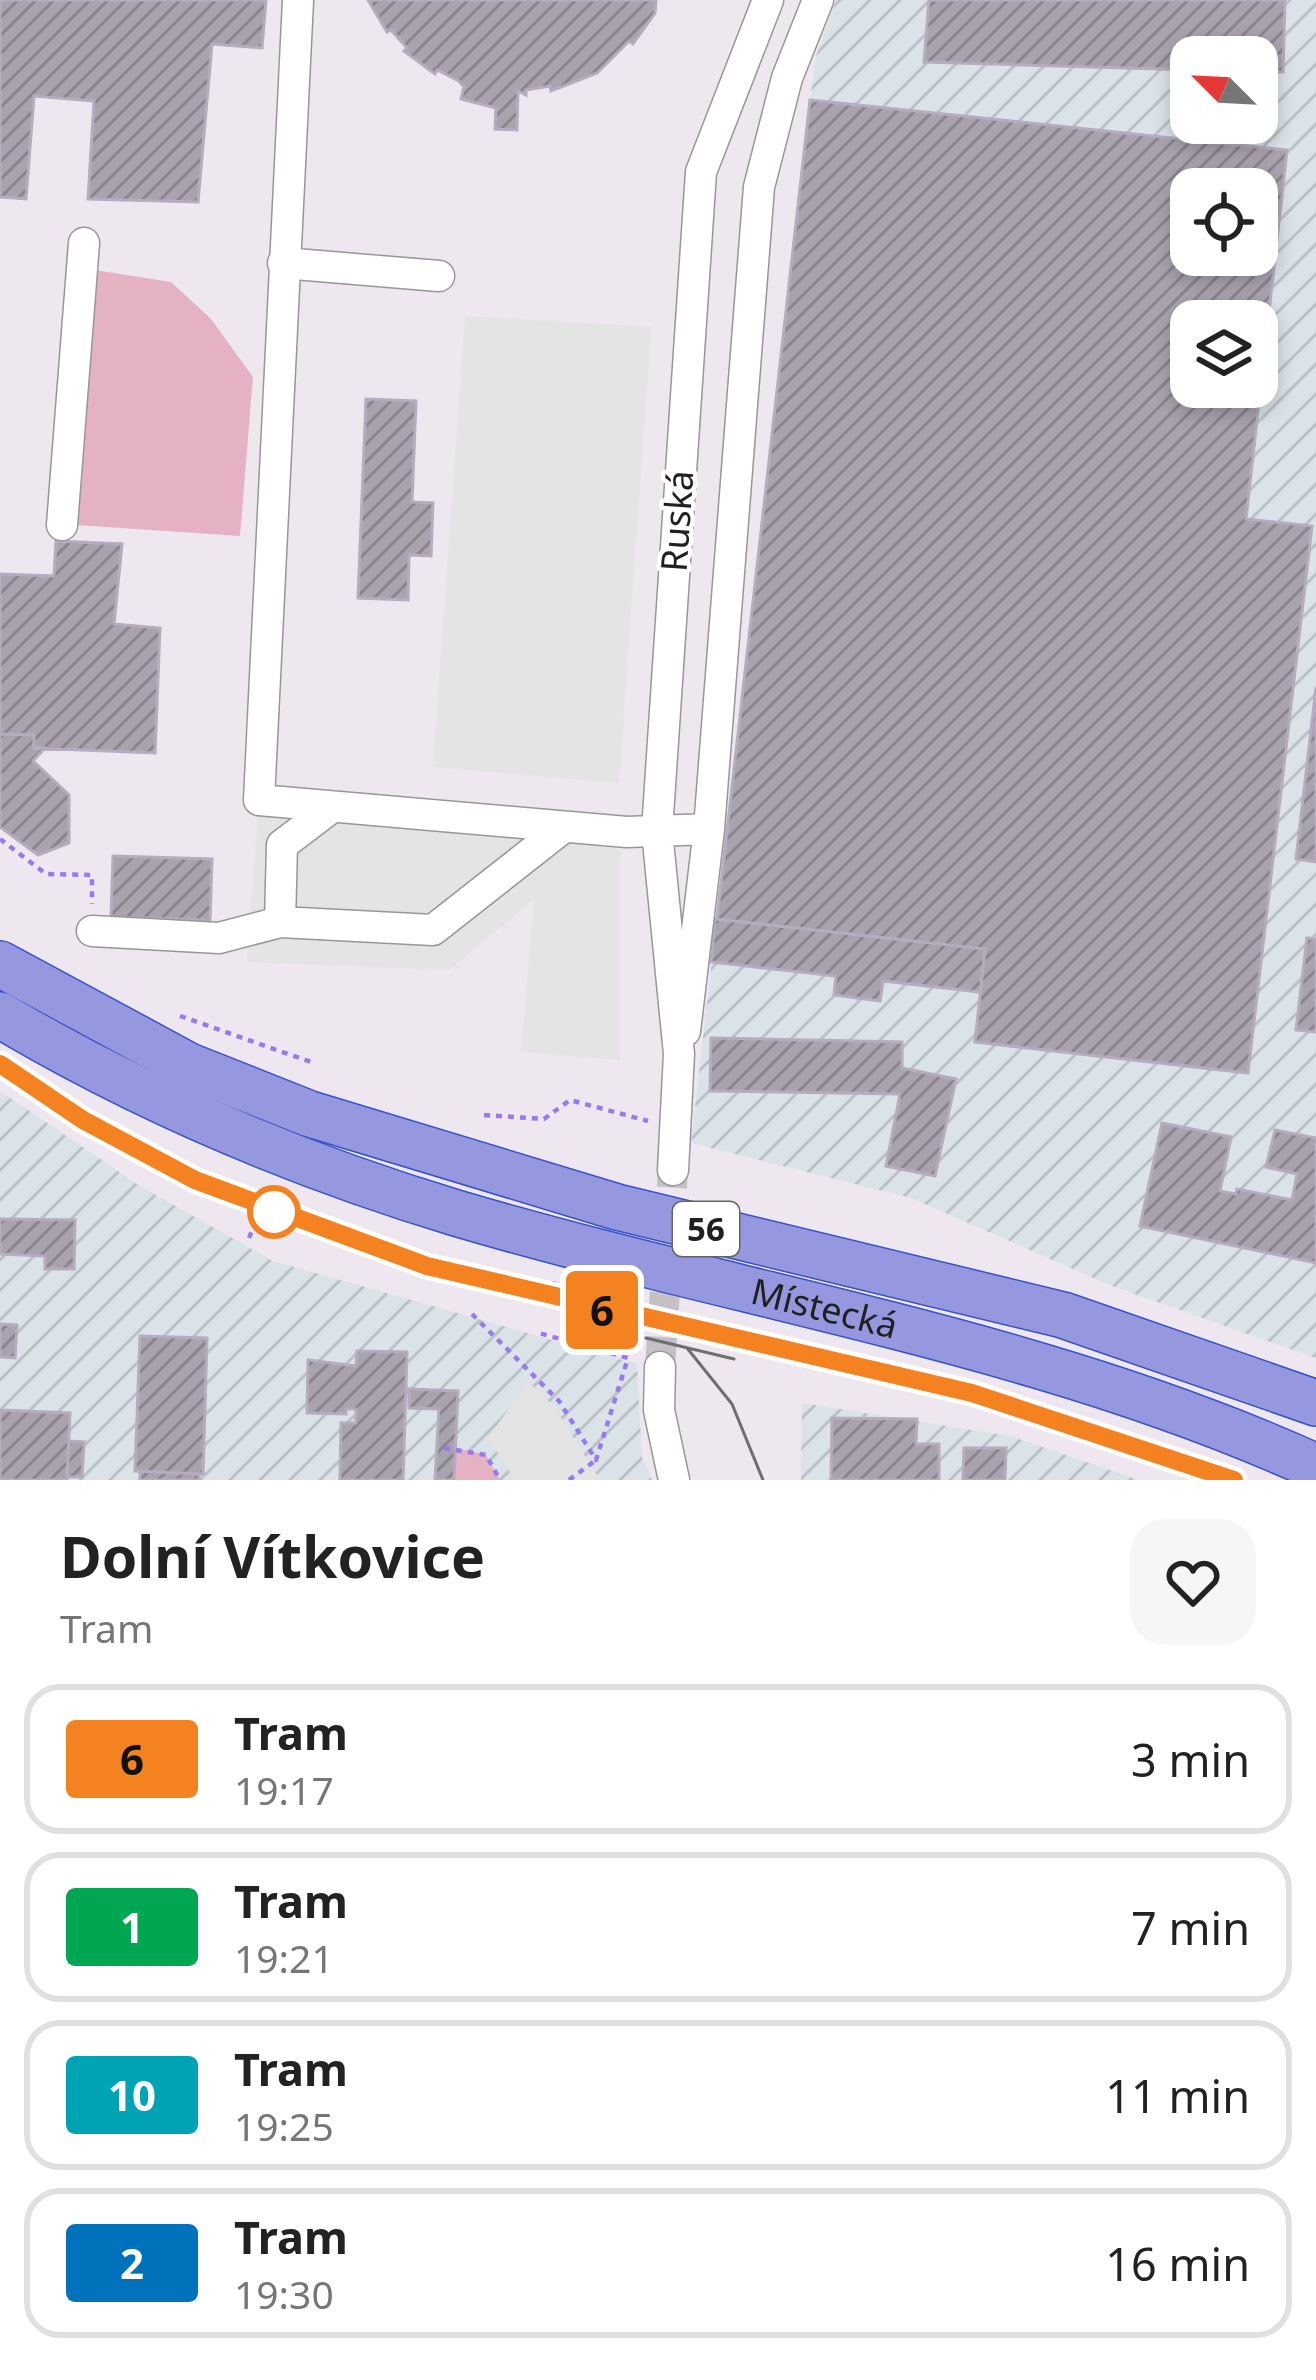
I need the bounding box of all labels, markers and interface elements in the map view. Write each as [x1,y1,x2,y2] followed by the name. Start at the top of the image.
[1170,36,1278,144] north arrow
[1170,36,1278,408] map controls
[1170,168,1278,276] button: locate
[1170,300,1278,408] button: layers
[649,469,704,573] street label: Ruská
[249,1187,299,1237] unlabelled marker
[673,1202,739,1256] road number: 56
[746,1266,903,1350] street label: Místecká
[563,1271,641,1349] line badge: 6
[590,1281,614,1338] text: 6
[60,1517,485,1595] text: Dolní Vítkovice
[1130,1519,1256,1645] button: heart
[60,1601,153,1654] text: Tram
[234,1702,348,1763] text: Tram
[1131,1729,1250,1790] text: 3 min
[120,1730,144,1787] text: 6
[234,1763,334,1816] text: 19:17
[234,1870,348,1931] text: Tram
[1131,1897,1250,1958] text: 7 min
[120,1898,144,1955] text: 1
[234,1931,334,1984] text: 19:21
[234,2038,348,2099] text: Tram
[1105,2065,1250,2126] text: 11 min
[108,2066,156,2123] text: 10
[234,2099,334,2152] text: 19:25
[234,2206,348,2267] text: Tram
[1105,2233,1250,2294] text: 16 min
[120,2234,144,2291] text: 2
[234,2267,334,2320] text: 19:30

